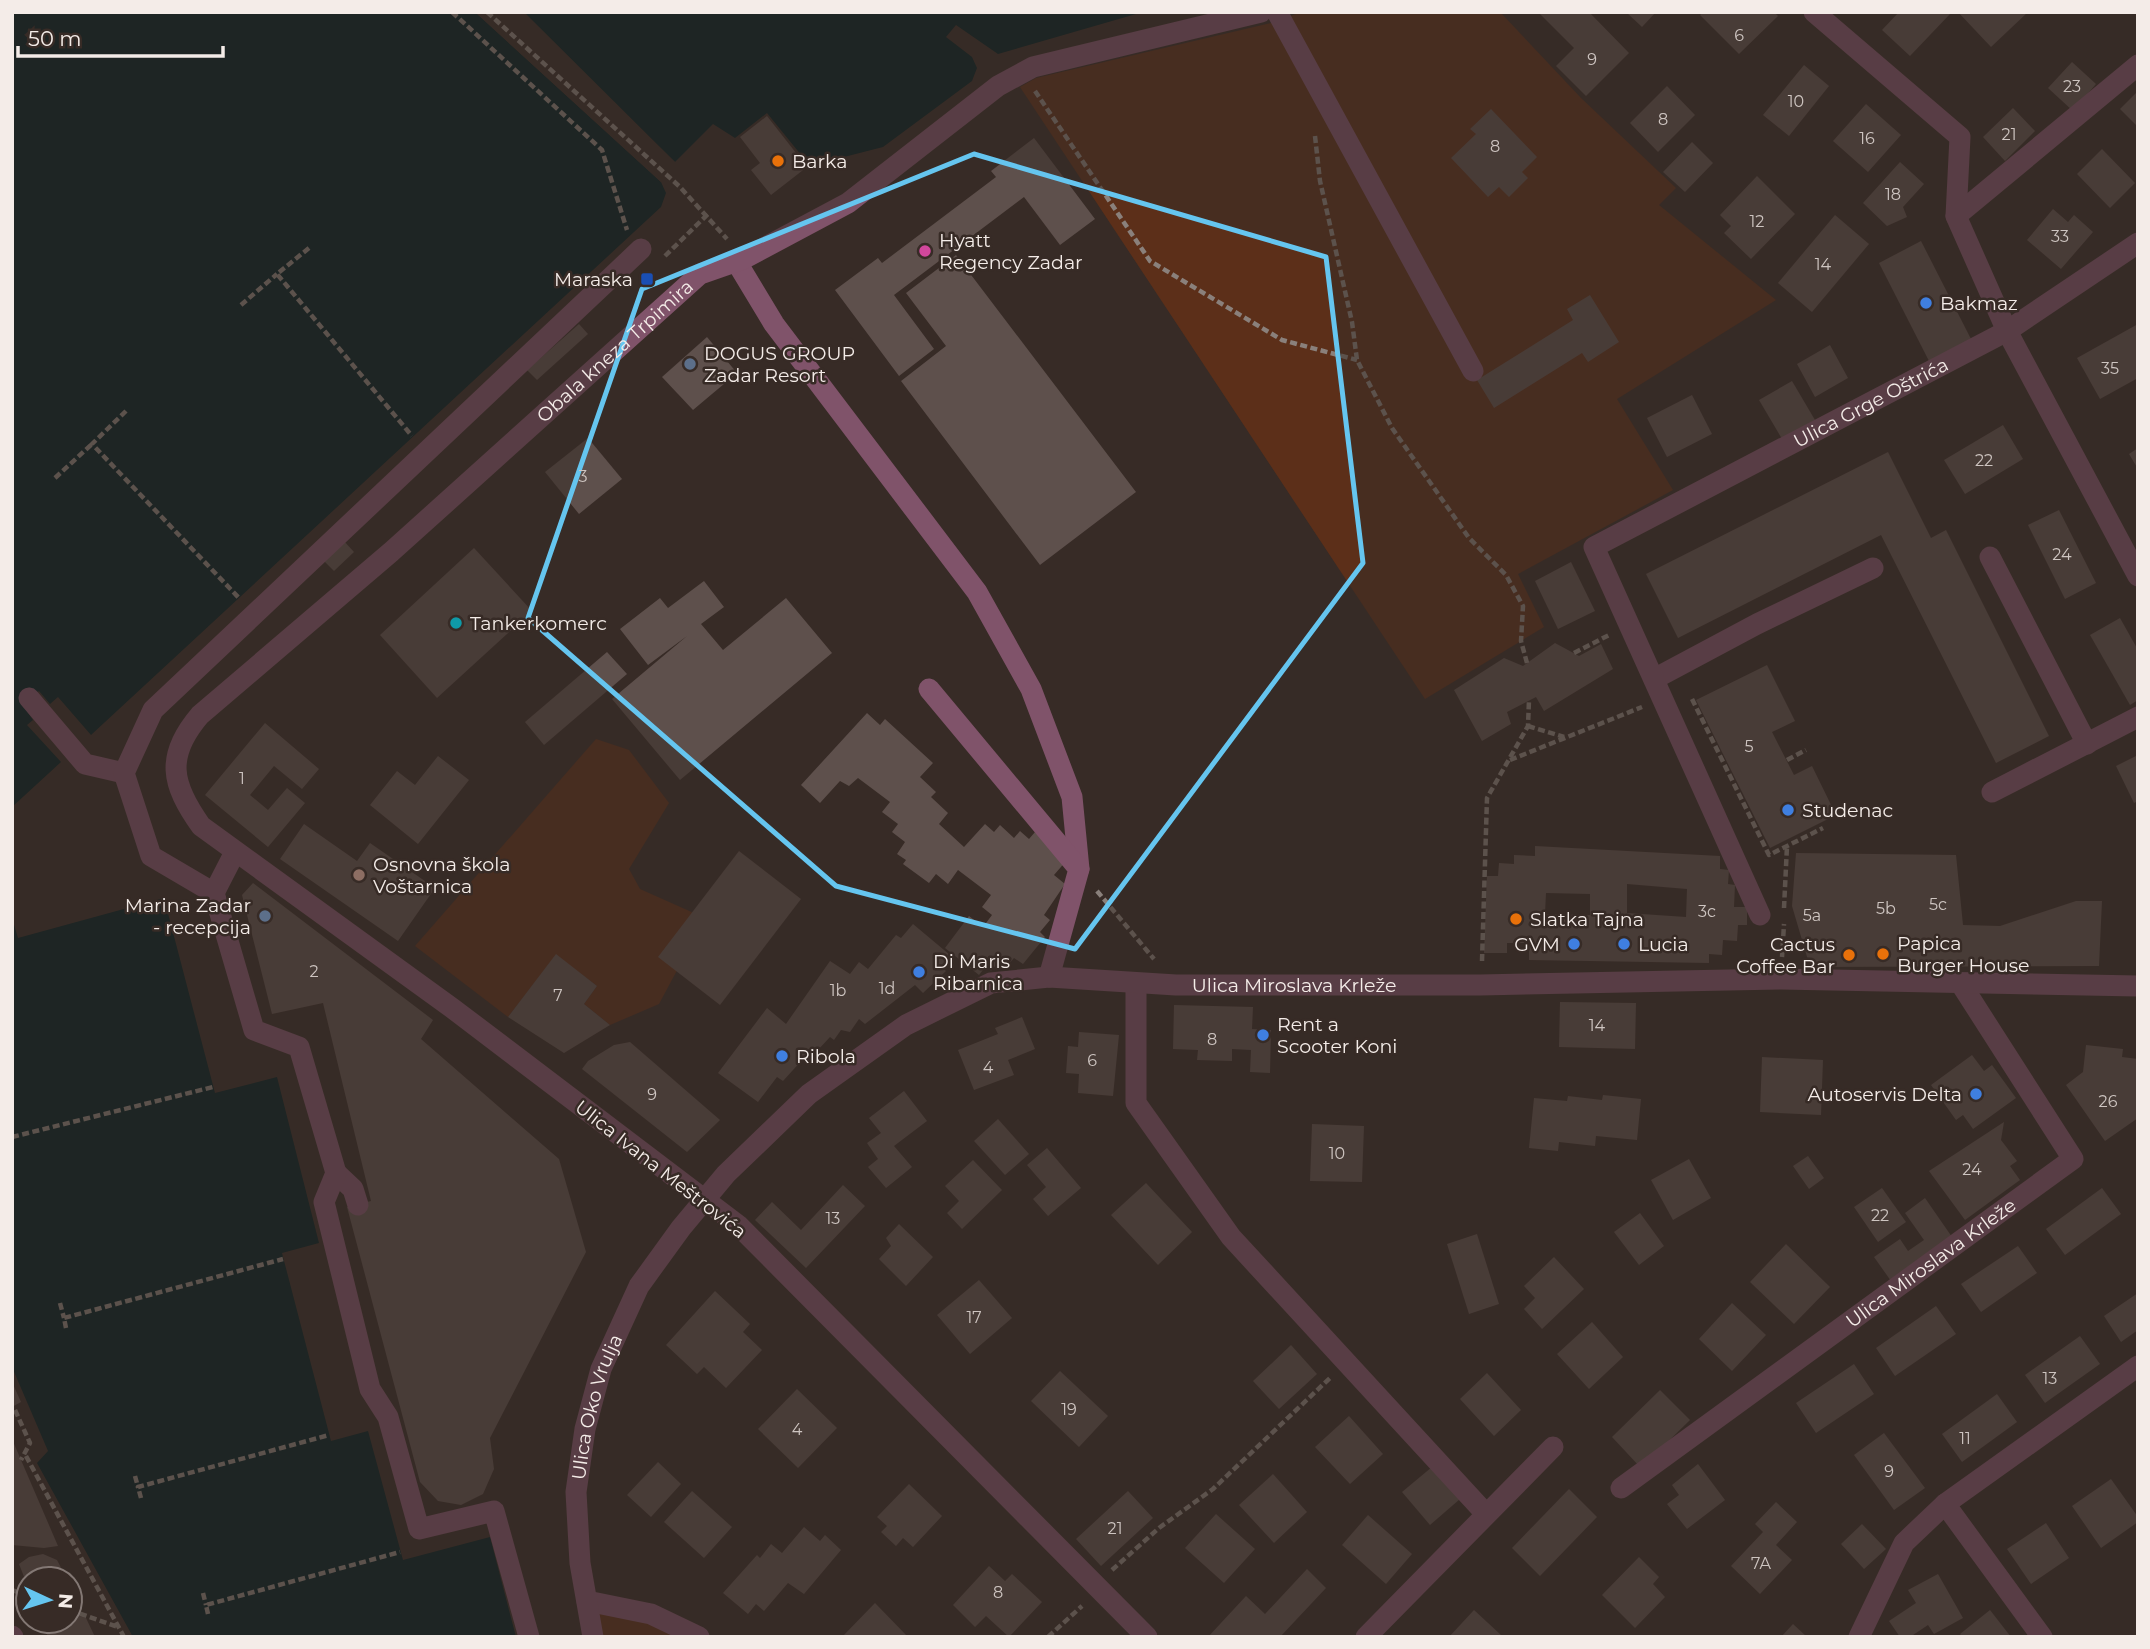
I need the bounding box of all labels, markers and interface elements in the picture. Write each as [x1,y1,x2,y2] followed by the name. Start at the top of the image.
[18,14,222,58] scale bar
[28,26,82,51] text: 50 m
[1734,26,1744,45] house number: 6
[1587,50,1597,69] house number: 9
[2063,77,2081,96] house number: 23
[1788,92,1804,111] house number: 10
[1658,110,1668,129] house number: 8
[2002,125,2016,144] house number: 21
[1859,129,1875,148] house number: 16
[1490,137,1500,156] house number: 8
[792,150,847,173] place label: Barka
[770,153,786,169] marker: Barka
[1885,185,1901,204] house number: 18
[1750,212,1764,231] house number: 12
[2051,227,2069,246] house number: 33
[939,229,1083,274] place label: Hyatt Regency Zadar
[917,243,933,259] marker: Hyatt Regency Zadar
[1815,255,1832,274] house number: 14
[554,268,633,291] place label: Maraska
[639,271,655,287] marker: Maraska
[532,275,698,427] street label: Obala kneza Trpimira
[1940,292,2018,315] place label: Bakmaz
[1918,295,1934,311] marker: Bakmaz
[704,342,855,387] place label: DOGUS GROUP Zadar Resort
[1790,353,1952,453] street label: Ulica Grge Oštrića
[682,356,698,372] marker: DOGUS GROUP Zadar Resort
[2101,359,2119,378] house number: 35
[1975,451,1993,470] house number: 22
[578,467,588,486] house number: 3
[2052,545,2072,564] house number: 24
[470,612,607,635] place label: Tankerkomerc
[448,615,464,631] marker: Tankerkomerc
[1744,737,1754,756] house number: 5
[239,769,245,788] house number: 1
[1802,799,1893,822] place label: Studenac
[1780,802,1796,818] marker: Studenac
[373,853,510,898] place label: Osnovna škola Voštarnica
[351,867,367,883] marker: Osnovna škola Voštarnica
[125,894,251,939] place label: Marina Zadar - recepcija
[1929,895,1947,914] house number: 5c
[1876,899,1896,918] house number: 5b
[1698,902,1716,921] house number: 3c
[1803,906,1821,925] house number: 5a
[257,908,273,924] marker: Marina Zadar - recepcija
[1530,908,1644,931] place label: Slatka Tajna
[1508,911,1524,927] marker: Slatka Tajna
[1897,932,2029,977] place label: Papica Burger House
[1514,933,1560,956] place label: GVM
[1638,933,1689,956] place label: Lucia
[1736,933,1835,978] place label: Cactus Coffee Bar
[1566,936,1582,952] marker: GVM
[1616,936,1632,952] marker: Lucia
[1875,946,1891,962] marker: Papica Burger House
[1841,947,1857,963] marker: Cactus Coffee Bar
[933,950,1023,995] place label: Di Maris Ribarnica
[309,962,319,981] house number: 2
[911,964,927,980] marker: Di Maris Ribarnica
[1192,974,1397,997] street label: Ulica Miroslava Krleže
[879,979,895,998] house number: 1d
[830,981,846,1000] house number: 1b
[553,986,563,1005] house number: 7
[1277,1013,1397,1058] place label: Rent a Scooter Koni
[1589,1016,1606,1035] house number: 14
[1255,1027,1271,1043] marker: Rent a Scooter Koni
[1207,1030,1217,1049] house number: 8
[796,1045,856,1068] place label: Ribola
[774,1048,790,1064] marker: Ribola
[1087,1051,1097,1070] house number: 6
[983,1058,994,1077] house number: 4
[1808,1083,1962,1106] place label: Autoservis Delta
[647,1085,657,1104] house number: 9
[1968,1086,1984,1102] marker: Autoservis Delta
[2099,1092,2118,1111] house number: 26
[570,1095,751,1243] street label: Ulica Ivana Meštrovića
[1329,1144,1345,1163] house number: 10
[1962,1160,1982,1179] house number: 24
[1841,1193,2020,1333] street label: Ulica Miroslava Krleže
[1871,1206,1889,1225] house number: 22
[826,1209,840,1228] house number: 13
[966,1308,982,1327] house number: 17
[567,1330,627,1481] street label: Ulica Oko Vrulja
[2043,1369,2057,1388] house number: 13
[1061,1400,1077,1419] house number: 19
[792,1420,803,1439] house number: 4
[1959,1429,1971,1448] house number: 11
[1884,1462,1894,1481] house number: 9
[1108,1519,1122,1538] house number: 21
[1751,1554,1771,1573] house number: 7A
[14,1565,84,1635] north arrow
[993,1583,1003,1602] house number: 8
[53,1593,77,1610] text: N

